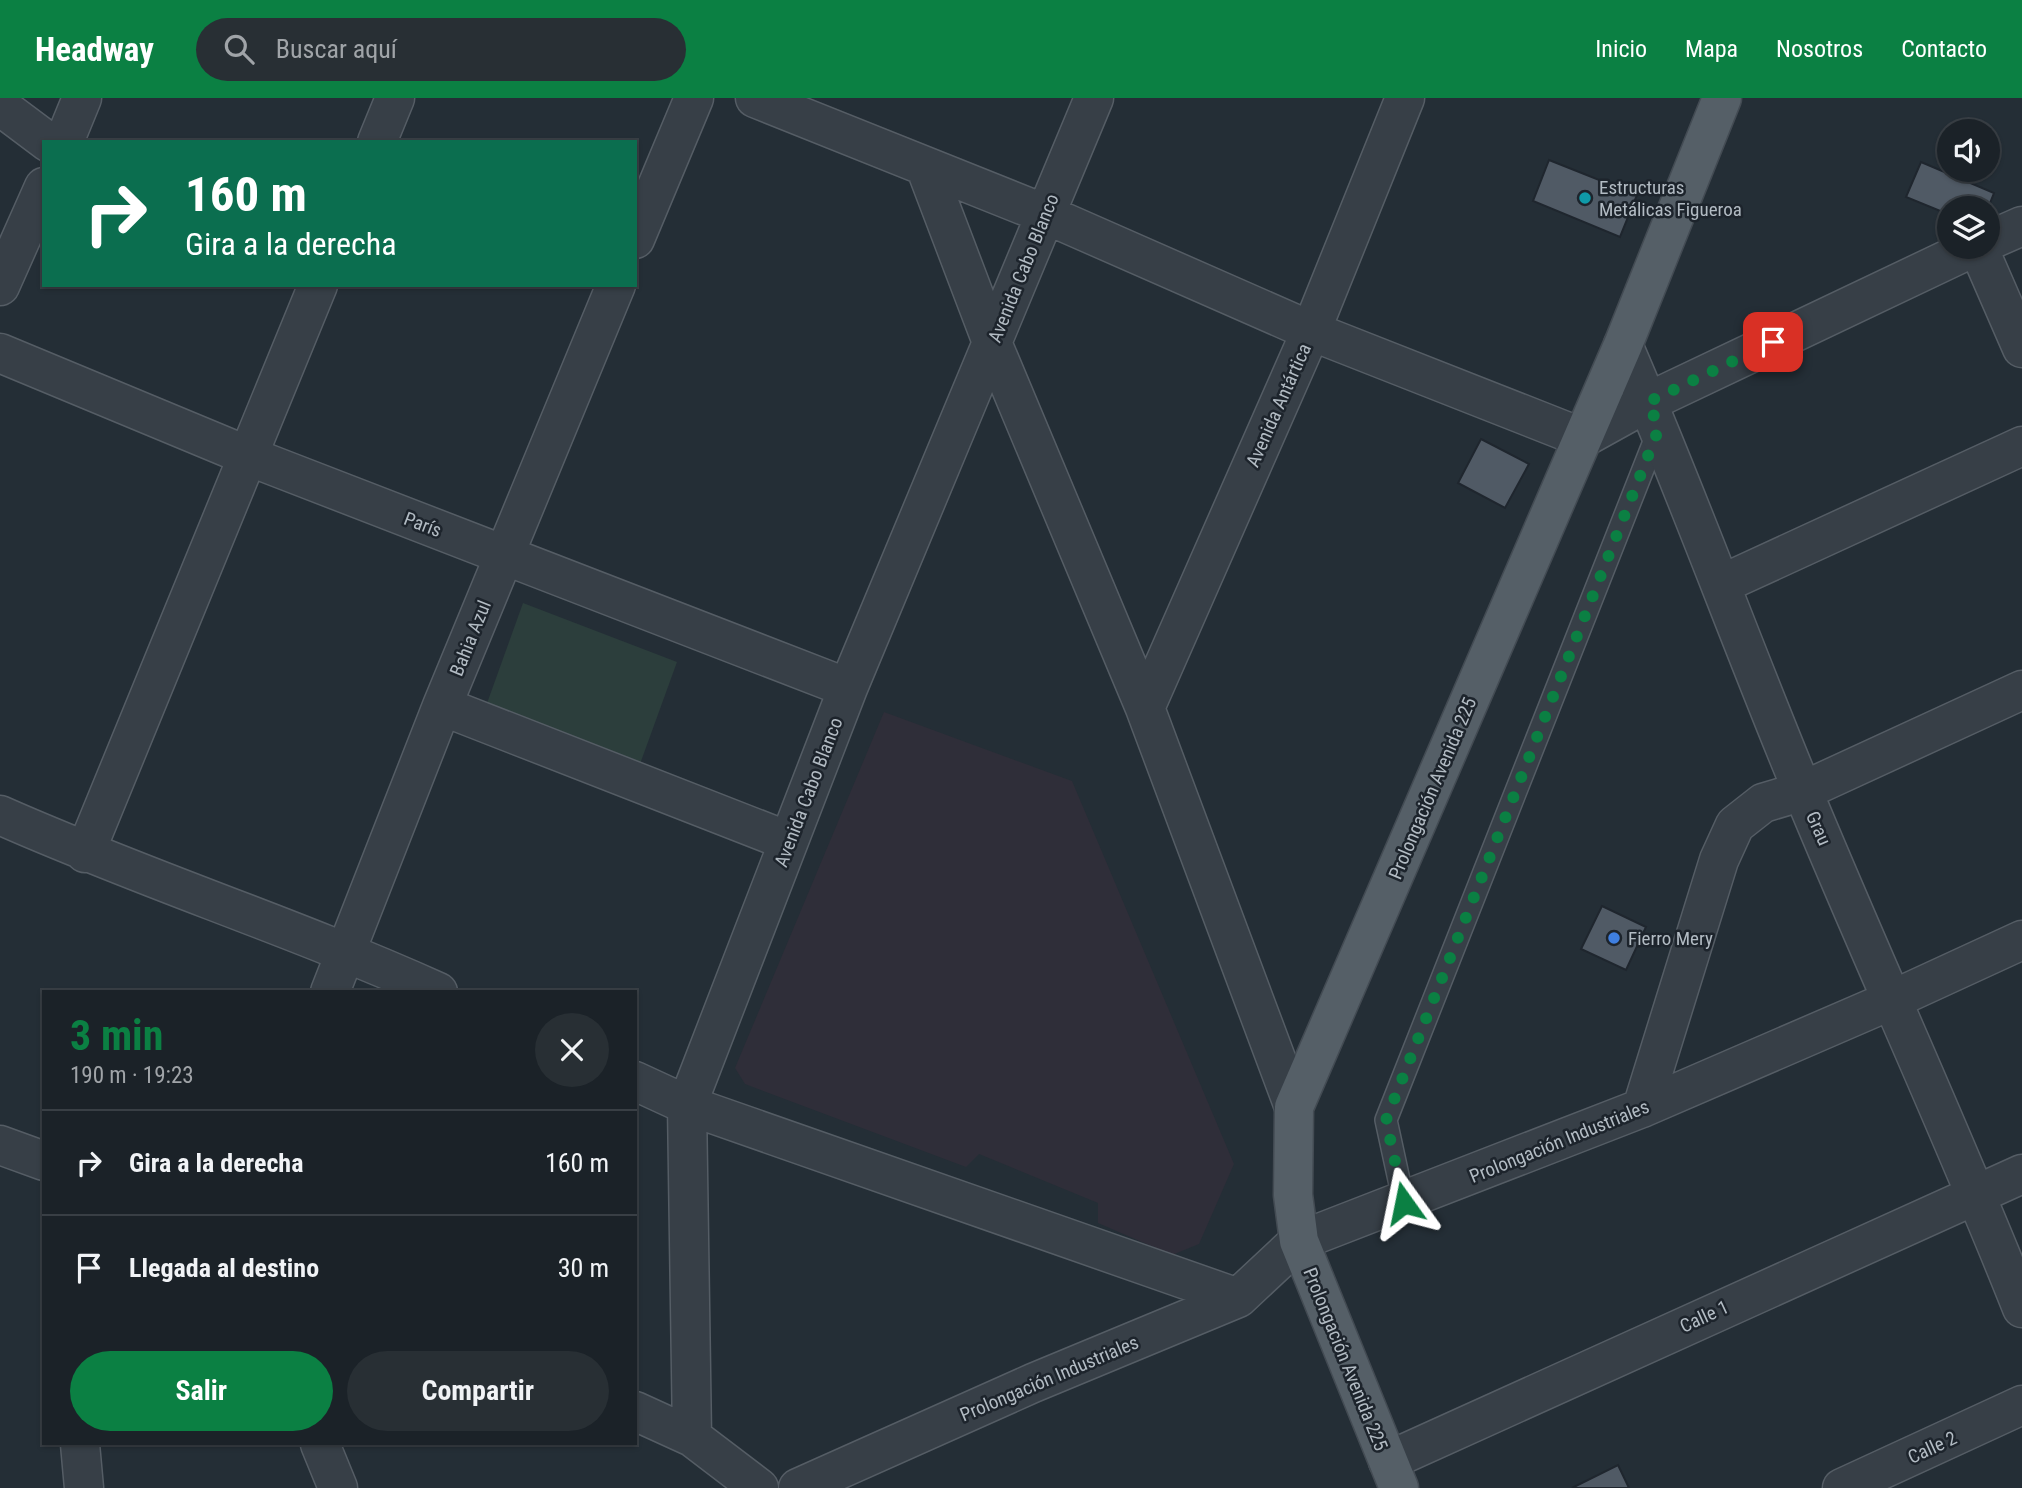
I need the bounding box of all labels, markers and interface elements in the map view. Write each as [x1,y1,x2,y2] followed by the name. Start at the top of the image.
[196,18,686,81] search box
[35,30,154,69] text: Headway
[220,30,258,68] icon: search
[276,34,397,64] text: Buscar aquí
[1595,35,1647,63] text: Inicio
[1685,35,1738,63] text: Mapa
[1776,35,1863,63] text: Nosotros
[1901,35,1987,63] text: Contacto
[1937,119,2000,259] map controls
[1937,119,2000,182] button: sound
[185,166,307,223] text: 160 m
[70,168,161,259] icon: right
[1599,176,1742,221] place label: Estructuras Metálicas Figueroa
[983,190,1064,346] street label: Avenida Cabo Blanco
[1577,190,1593,206] marker: Estructuras Metálicas Figueroa
[1937,196,2000,259] button: layers
[185,225,397,263] text: Gira a la derecha
[1743,312,1803,372] pin
[1754,323,1792,361] icon: arrive
[1241,340,1316,471] street label: Avenida Antártica
[401,507,445,542] street label: París
[445,597,496,679] street label: Bahia Azul
[1384,694,1481,883] street label: Prolongación Avenida 225
[769,714,848,870] street label: Avenida Cabo Blanco
[1801,808,1836,849] street label: Grau
[1628,927,1713,950] place label: Fierro Mery
[1606,930,1622,946] marker: Fierro Mery
[70,1011,163,1060] text: 3 min
[535,1013,609,1087] button: close
[70,1062,194,1089] text: 190 m · 19:23
[1466,1095,1652,1188] street label: Prolongación Industriales
[70,1144,108,1182] icon: right
[129,1148,303,1178] text: Gira a la derecha
[545,1148,609,1178] text: 160 m
[1367,1166,1441,1240] position arrow
[70,1249,108,1287] icon: arrive
[129,1253,319,1283] text: Llegada al destino
[558,1253,609,1283] text: 30 m
[1298,1264,1393,1454] street label: Prolongación Avenida 225
[1676,1295,1732,1338] street label: Calle 1
[957,1330,1142,1426] street label: Prolongación Industriales
[70,1351,333,1431] button: Salir
[347,1351,609,1431] button: Compartir
[1904,1426,1960,1469] street label: Calle 2

